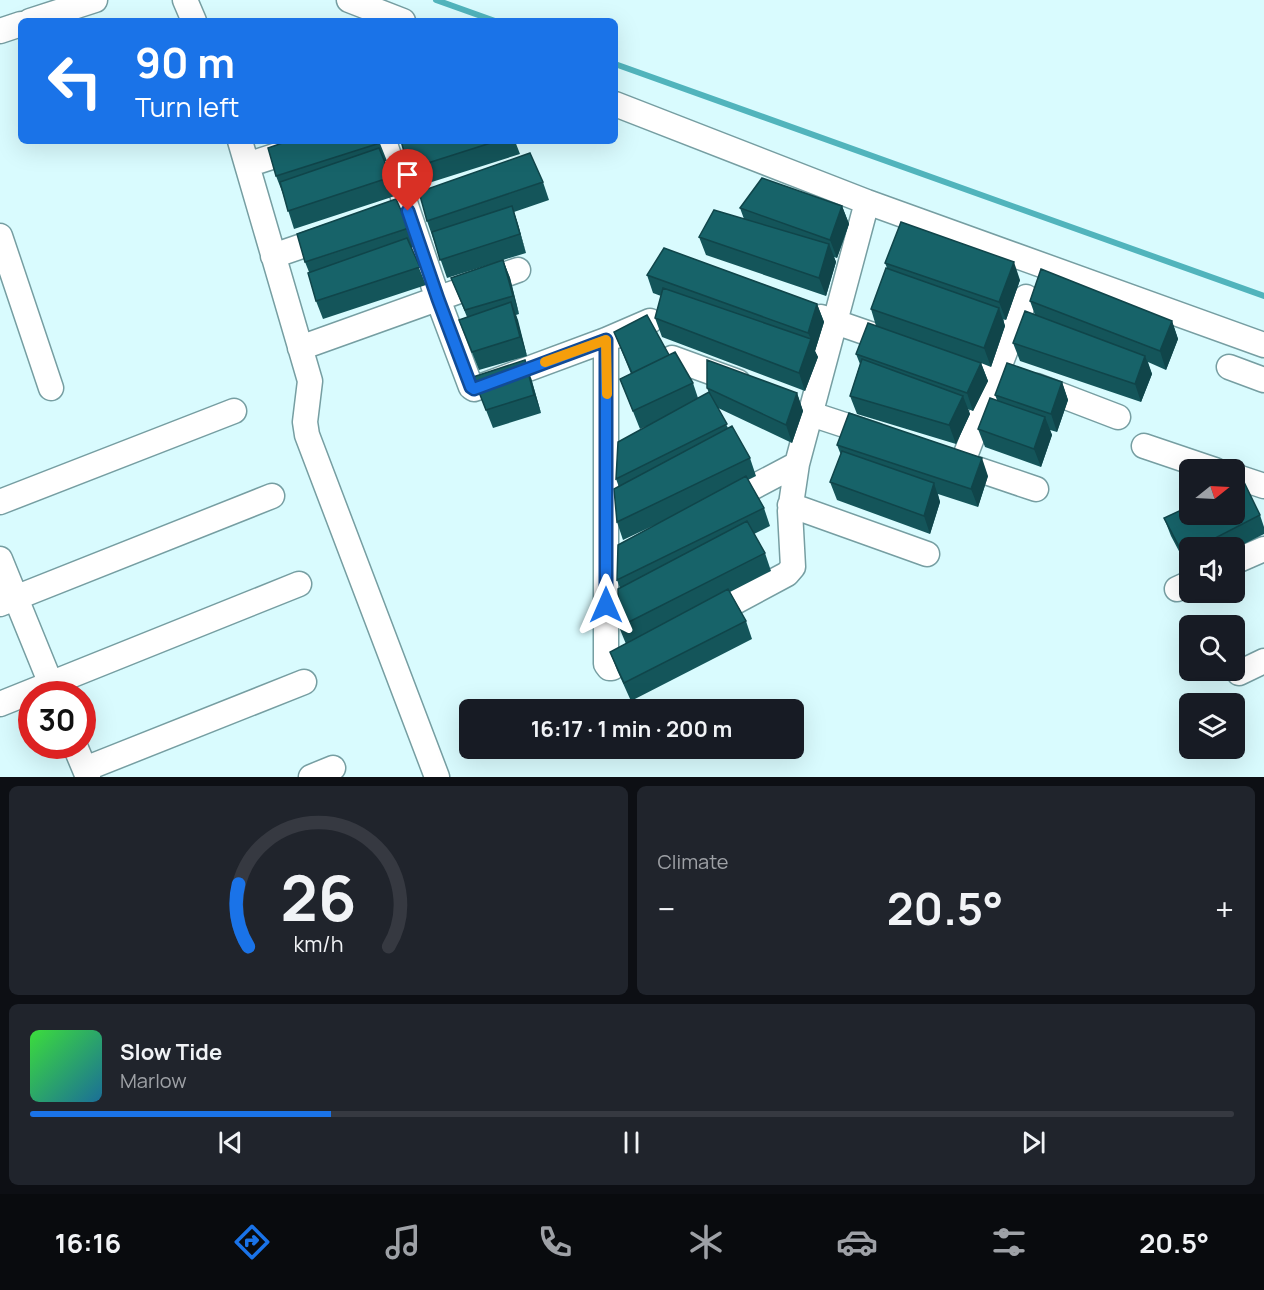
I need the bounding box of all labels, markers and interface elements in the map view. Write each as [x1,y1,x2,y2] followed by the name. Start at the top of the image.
[135,33,235,91] text: 90 m
[36,42,114,120] icon: left
[135,88,239,125] text: Turn left
[382,149,433,211] pin
[391,158,424,191] icon: arrive
[1179,459,1245,525] north arrow
[1179,459,1245,759] map controls
[1179,537,1245,603] button: sound
[574,573,638,637] position arrow
[1179,615,1245,681] button: search
[18,681,96,759] speed limit sign: 30
[1179,693,1245,759] button: layers
[531,714,732,744] text: 16:17 · 1 min · 200 m
[658,848,729,875] text: Climate
[280,854,356,940] text: 26
[887,877,1003,939] text: 20.5°
[658,886,675,931] text: −
[1215,886,1234,931] text: +
[293,930,343,959] text: km/h
[120,1037,222,1067] text: Slow Tide
[120,1067,187,1094] text: Marlow
[214,1126,247,1159] icon: previous
[615,1126,648,1159] icon: pause
[1017,1126,1050,1159] icon: next
[231,1221,273,1263] icon: directions
[382,1221,424,1263] icon: music
[534,1221,576,1263] icon: phone
[685,1221,727,1263] icon: climate
[836,1221,878,1263] icon: car
[988,1221,1030,1263] icon: filters
[55,1224,121,1261] text: 16:16
[1139,1224,1209,1261] text: 20.5°

